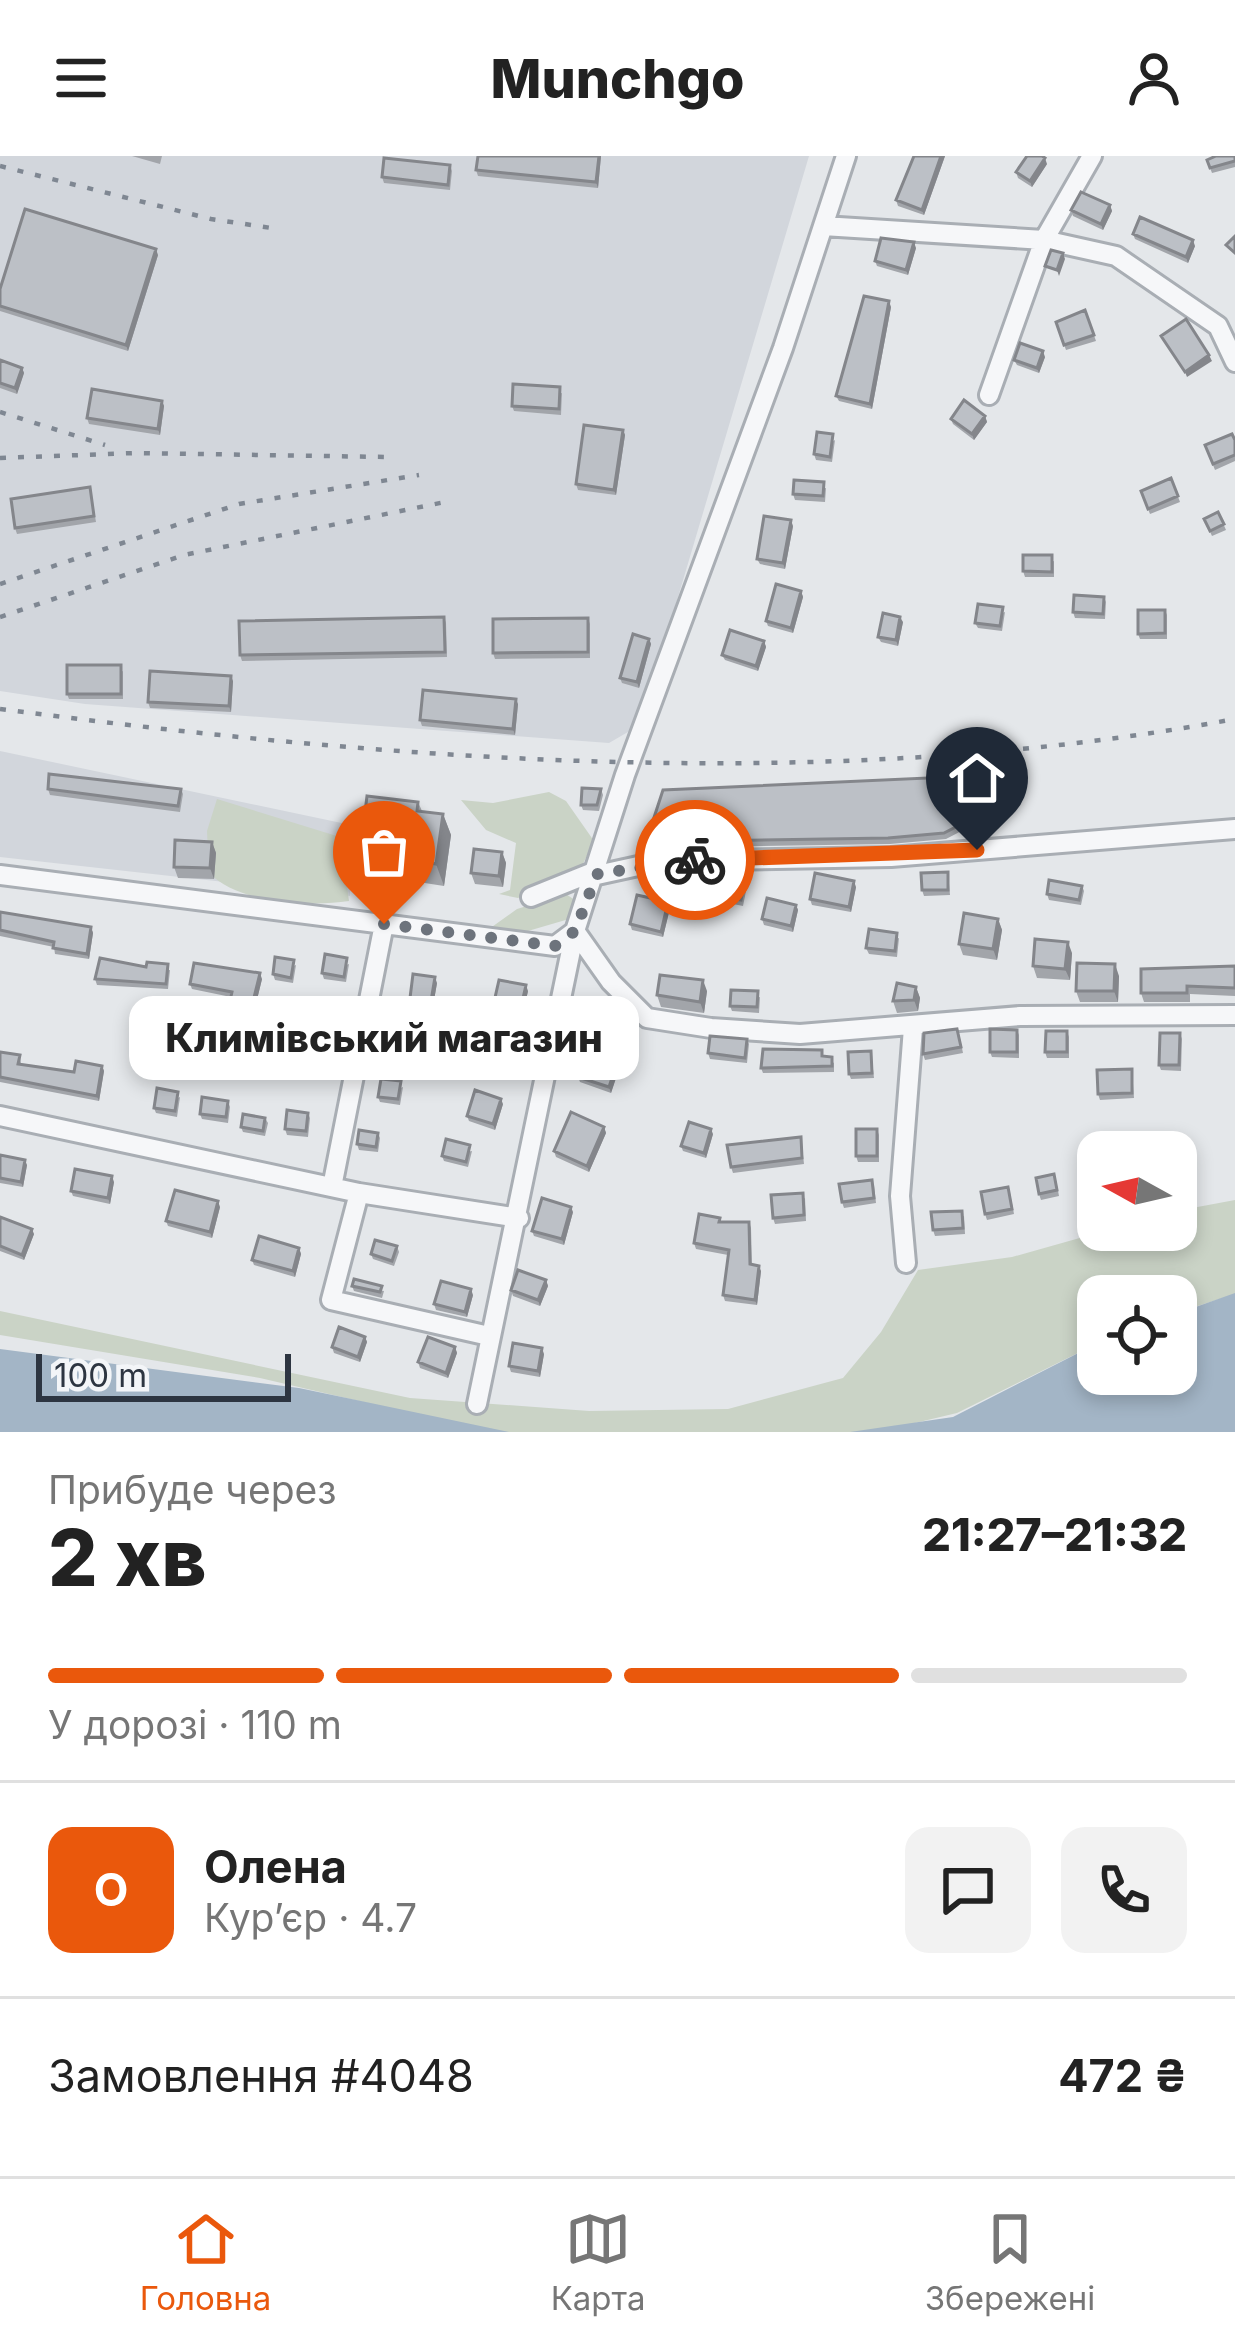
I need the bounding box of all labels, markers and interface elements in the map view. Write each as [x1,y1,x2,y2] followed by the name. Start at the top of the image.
[48,45,114,111] icon: menu
[1121,45,1187,111] icon: person
[491,46,744,111] text: Munchgo
[926,727,1028,850] pin
[944,745,1010,811] icon: home
[635,800,755,920] courier
[333,801,435,924] pin
[351,819,417,885] icon: bag
[662,827,728,893] icon: bike
[129,996,639,1080] callout: Климівський магазин
[165,1014,603,1061] text: Климівський магазин
[1077,1131,1197,1251] north arrow
[1077,1131,1197,1395] map controls
[1077,1275,1197,1395] button: locate
[36,1348,291,1401] scale bar
[54,1355,147,1395] text: 100 m
[48,1466,337,1513] text: Прибуде через
[922,1507,1187,1562] text: 21:27–21:32
[48,1510,207,1605] text: 2 хв
[48,1701,342,1748] text: У дорозі · 110 m
[905,1827,1031,1953] button: chat
[1061,1827,1187,1953] button: phone
[204,1839,347,1894] text: Олена
[94,1862,128,1917] text: О
[204,1894,417,1941] text: Кур’єр · 4.7
[48,2048,474,2103] text: Замовлення #4048
[1058,2048,1187,2103] text: 472 ₴
[140,2206,271,2318] tab: Головна
[551,2206,645,2318] tab: Карта
[925,2206,1095,2318] tab: Збережені

